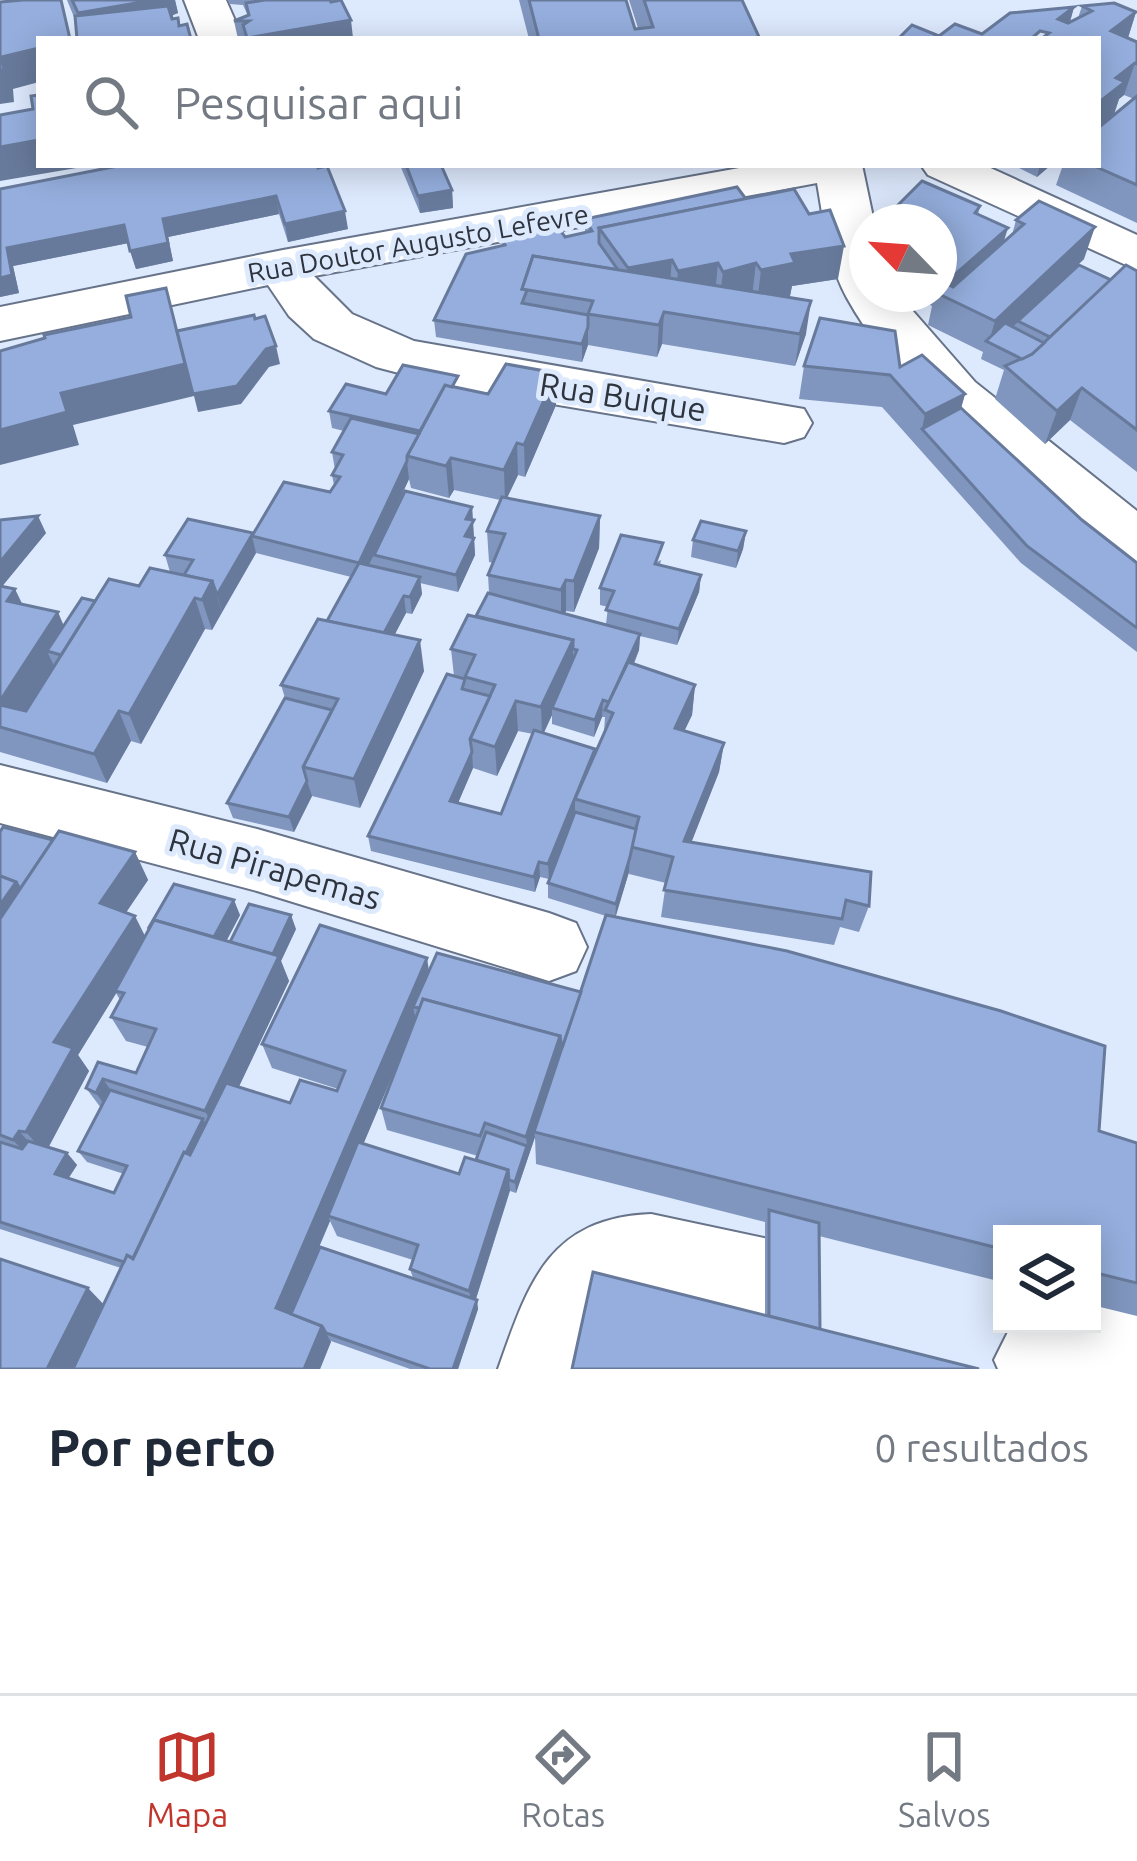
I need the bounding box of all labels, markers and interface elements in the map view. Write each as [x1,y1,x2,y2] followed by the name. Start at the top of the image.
[36,36,1101,168] search box
[78,69,144,135] icon: search
[174,77,463,128] text: Pesquisar aqui
[245,198,591,288] street label: Rua Doutor Augusto Lefevre
[849,204,957,312] north arrow
[537,365,709,427] street label: Rua Buique
[165,820,385,916] street label: Rua Pirapemas
[993,1225,1101,1333] map controls
[993,1225,1101,1333] button: layers
[48,1418,276,1476] text: Por perto
[875,1426,1089,1469] text: 0 resultados
[146,1724,228,1833] tab: Mapa
[521,1724,605,1833] tab: Rotas
[898,1724,991,1833] tab: Salvos

